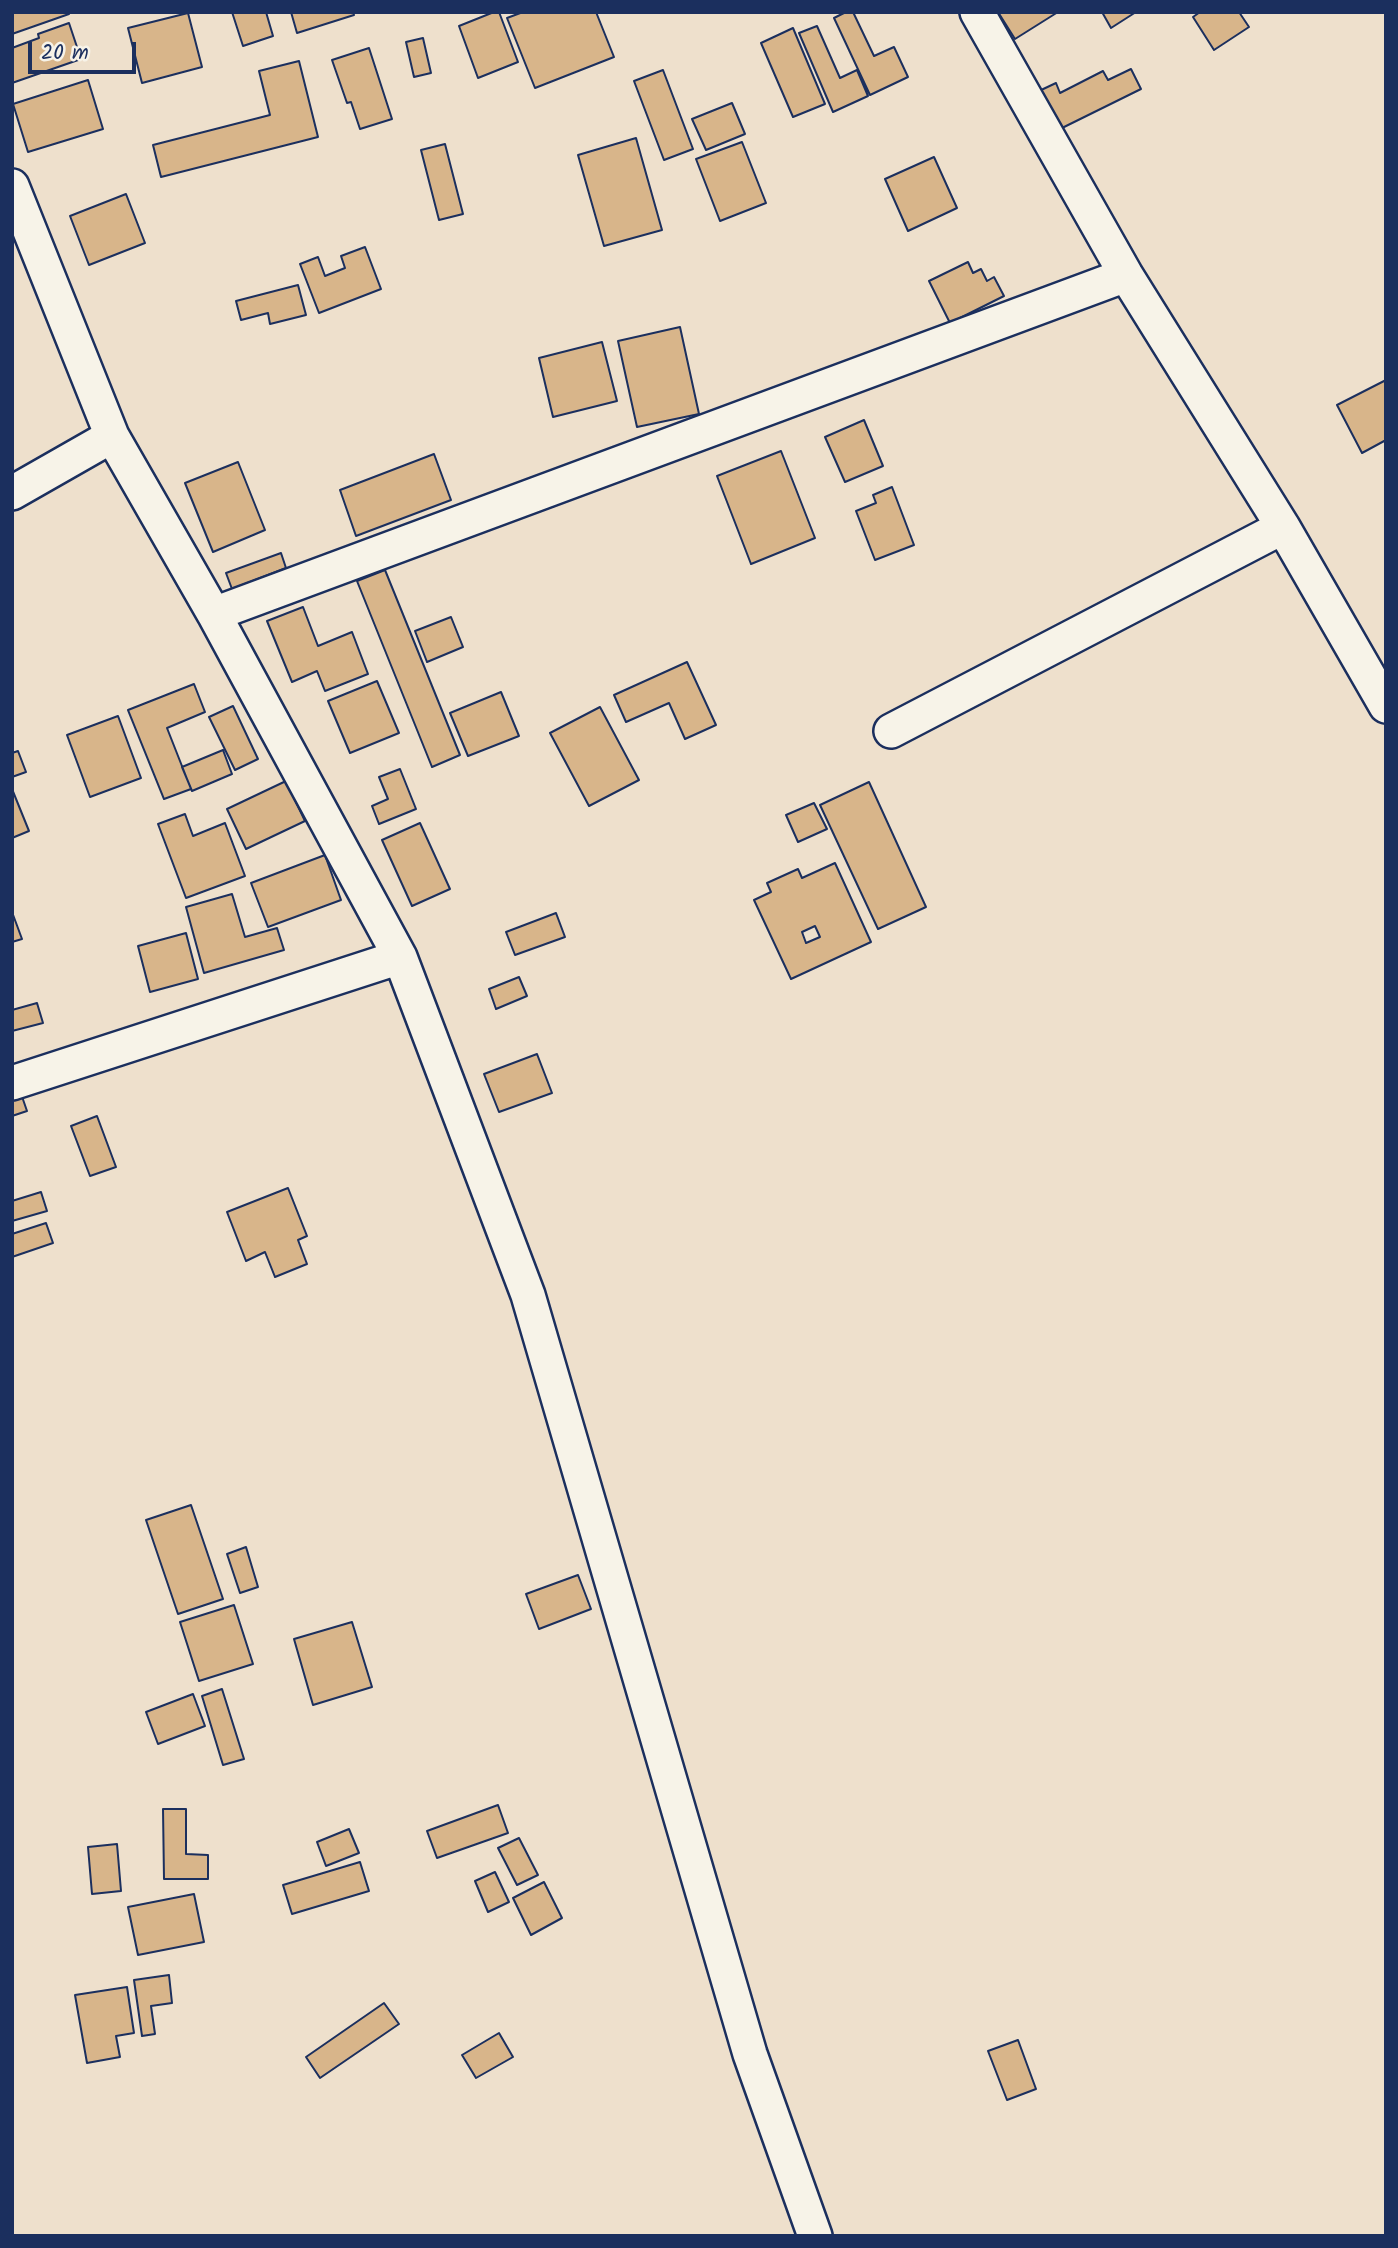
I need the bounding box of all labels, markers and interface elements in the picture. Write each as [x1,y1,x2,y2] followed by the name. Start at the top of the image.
[32,28,140,72] scale bar
[41,37,89,70] text: 20 m

